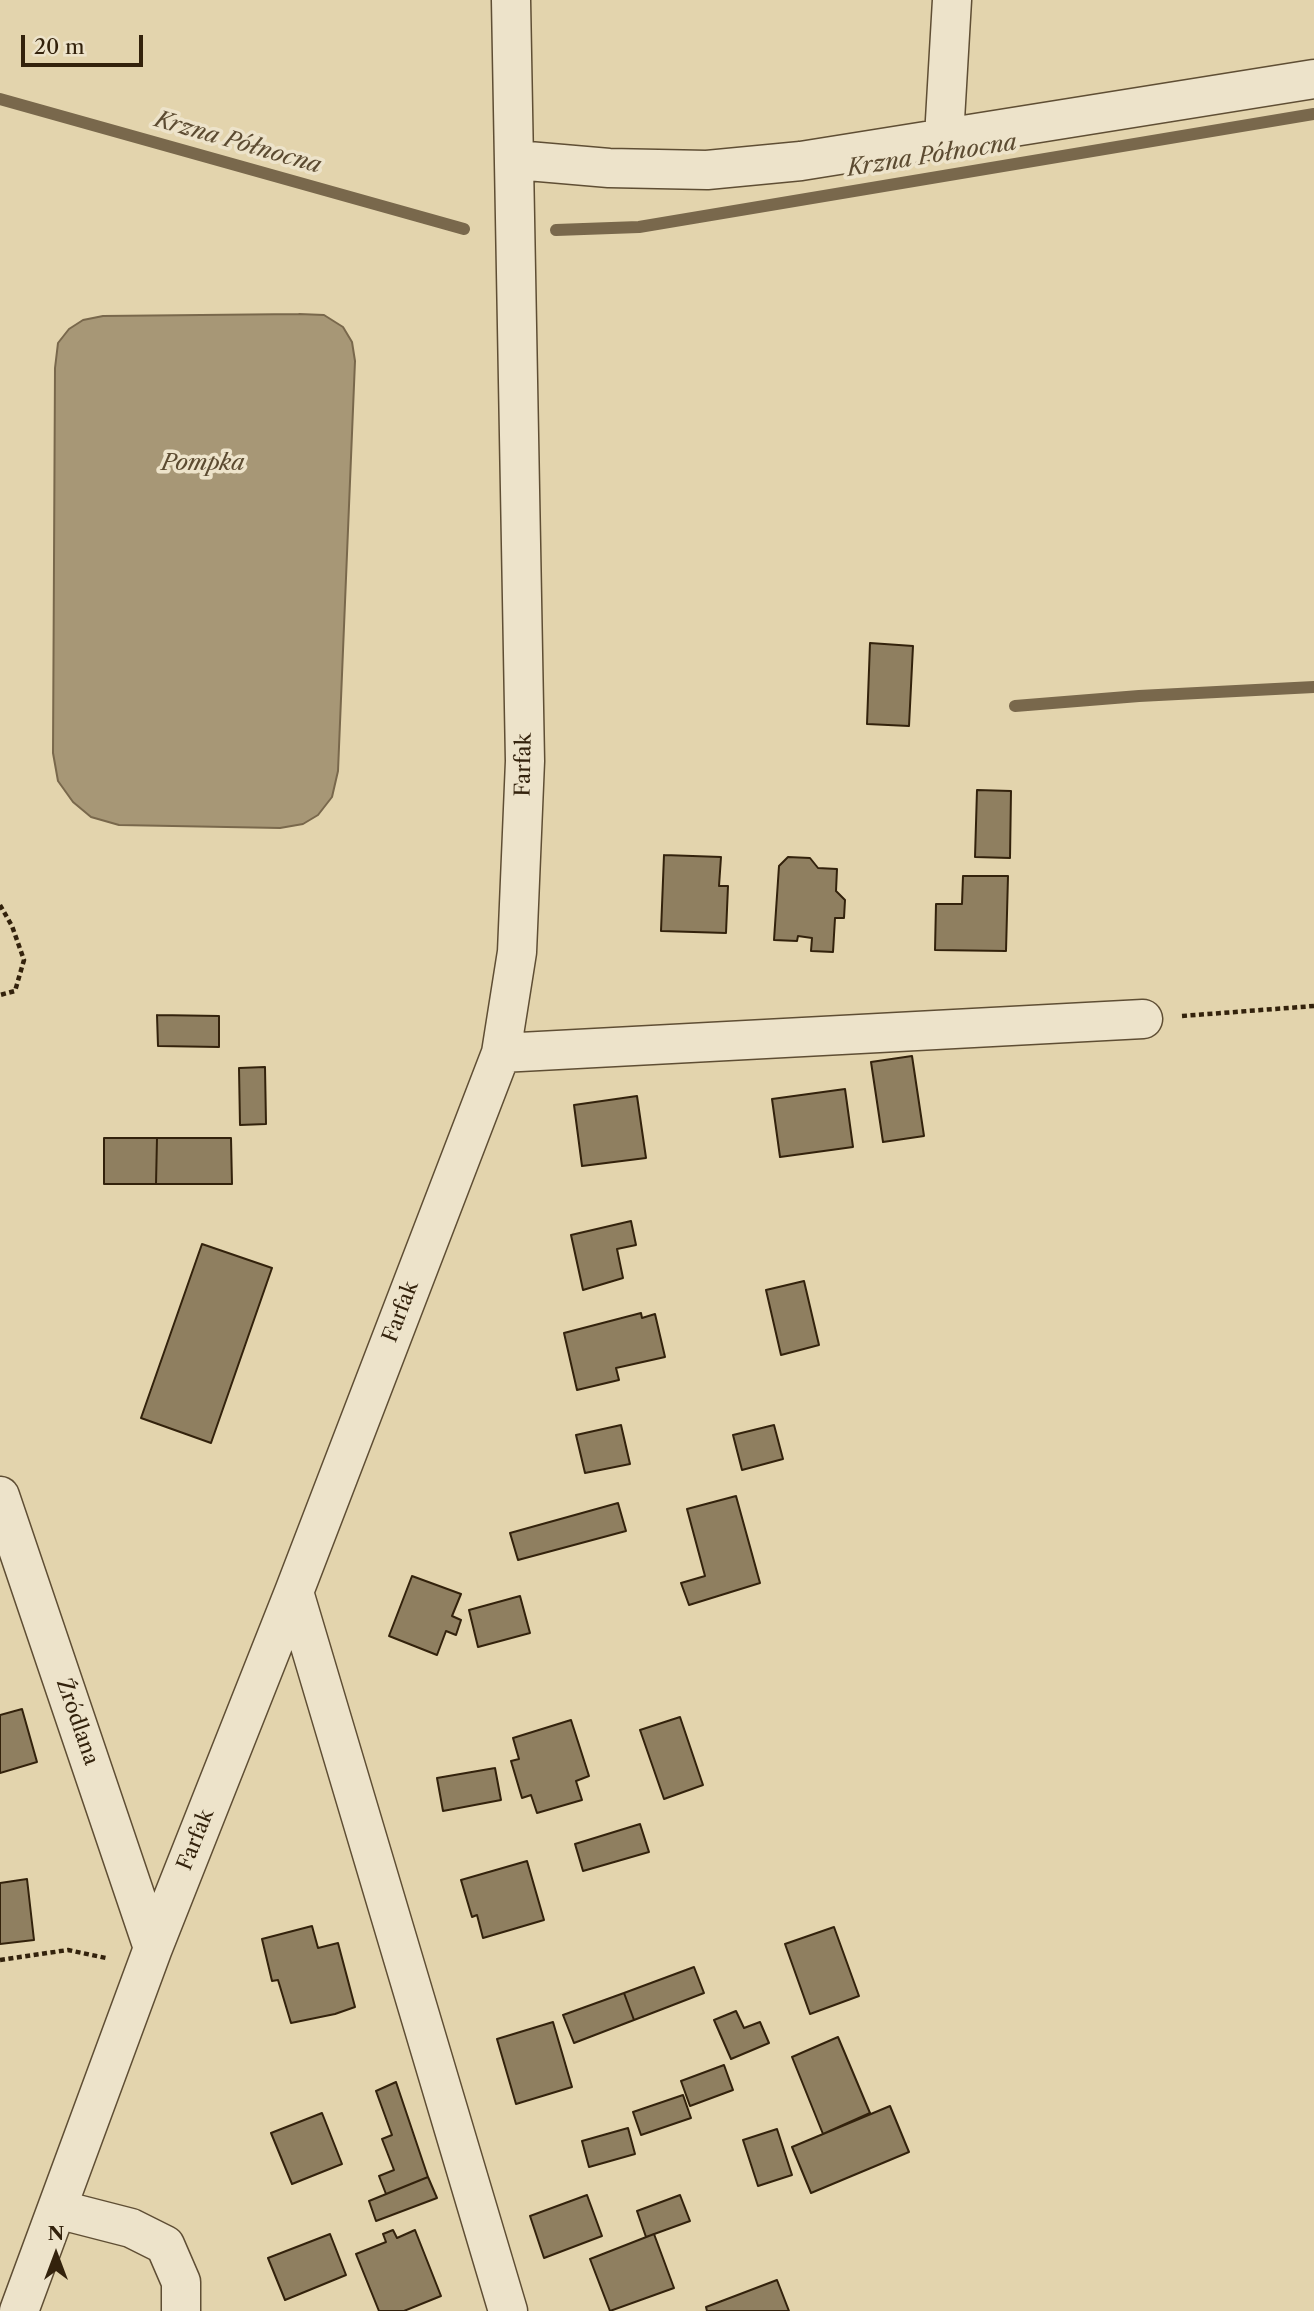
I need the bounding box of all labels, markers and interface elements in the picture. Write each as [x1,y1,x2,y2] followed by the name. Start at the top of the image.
[24,21,147,65] scale bar
[34,34,85,59] text: 20 m
[152,106,324,180] water label: Krzna Północna
[845,129,1019,183] water label: Krzna Północna
[161,449,245,477] water label: Pompka
[511,733,537,797] street label: Farfak
[378,1278,424,1346] street label: Farfak
[50,1675,104,1769] street label: Źródlana
[172,1806,220,1874] street label: Farfak
[21,2220,91,2290] north arrow
[48,2222,64,2245] text: N

